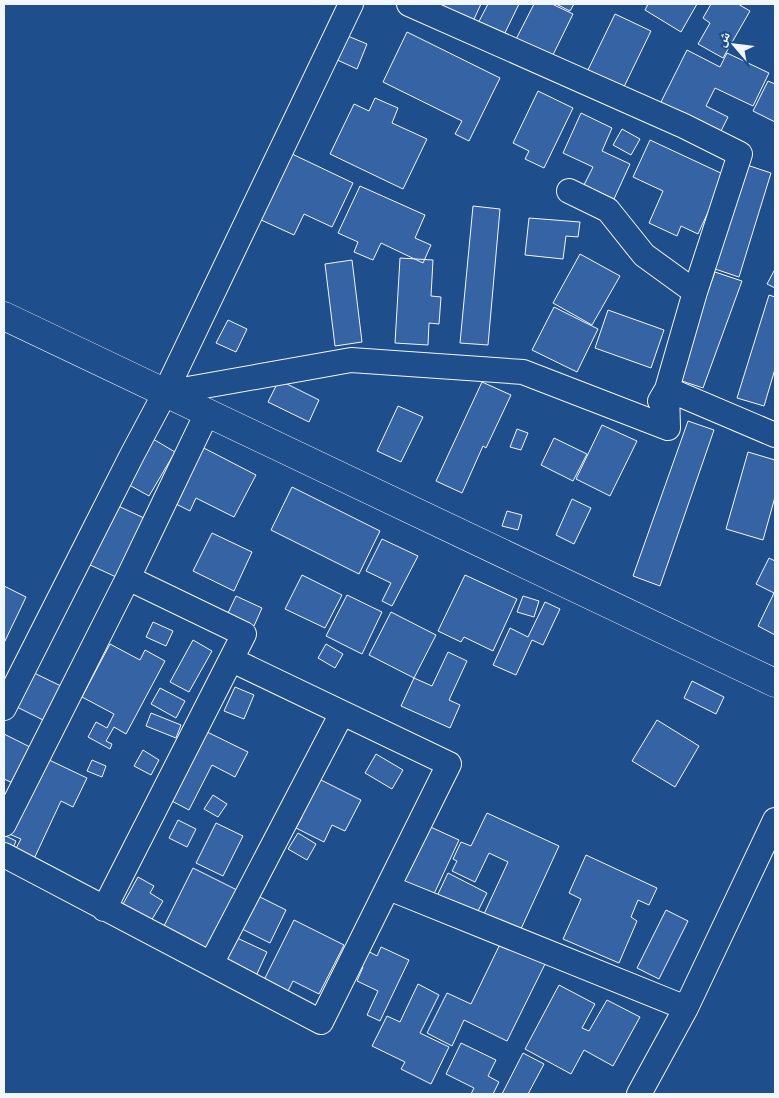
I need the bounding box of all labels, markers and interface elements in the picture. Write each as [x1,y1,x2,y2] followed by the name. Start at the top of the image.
[709,20,759,70] north arrow
[712,28,734,50] text: ش

